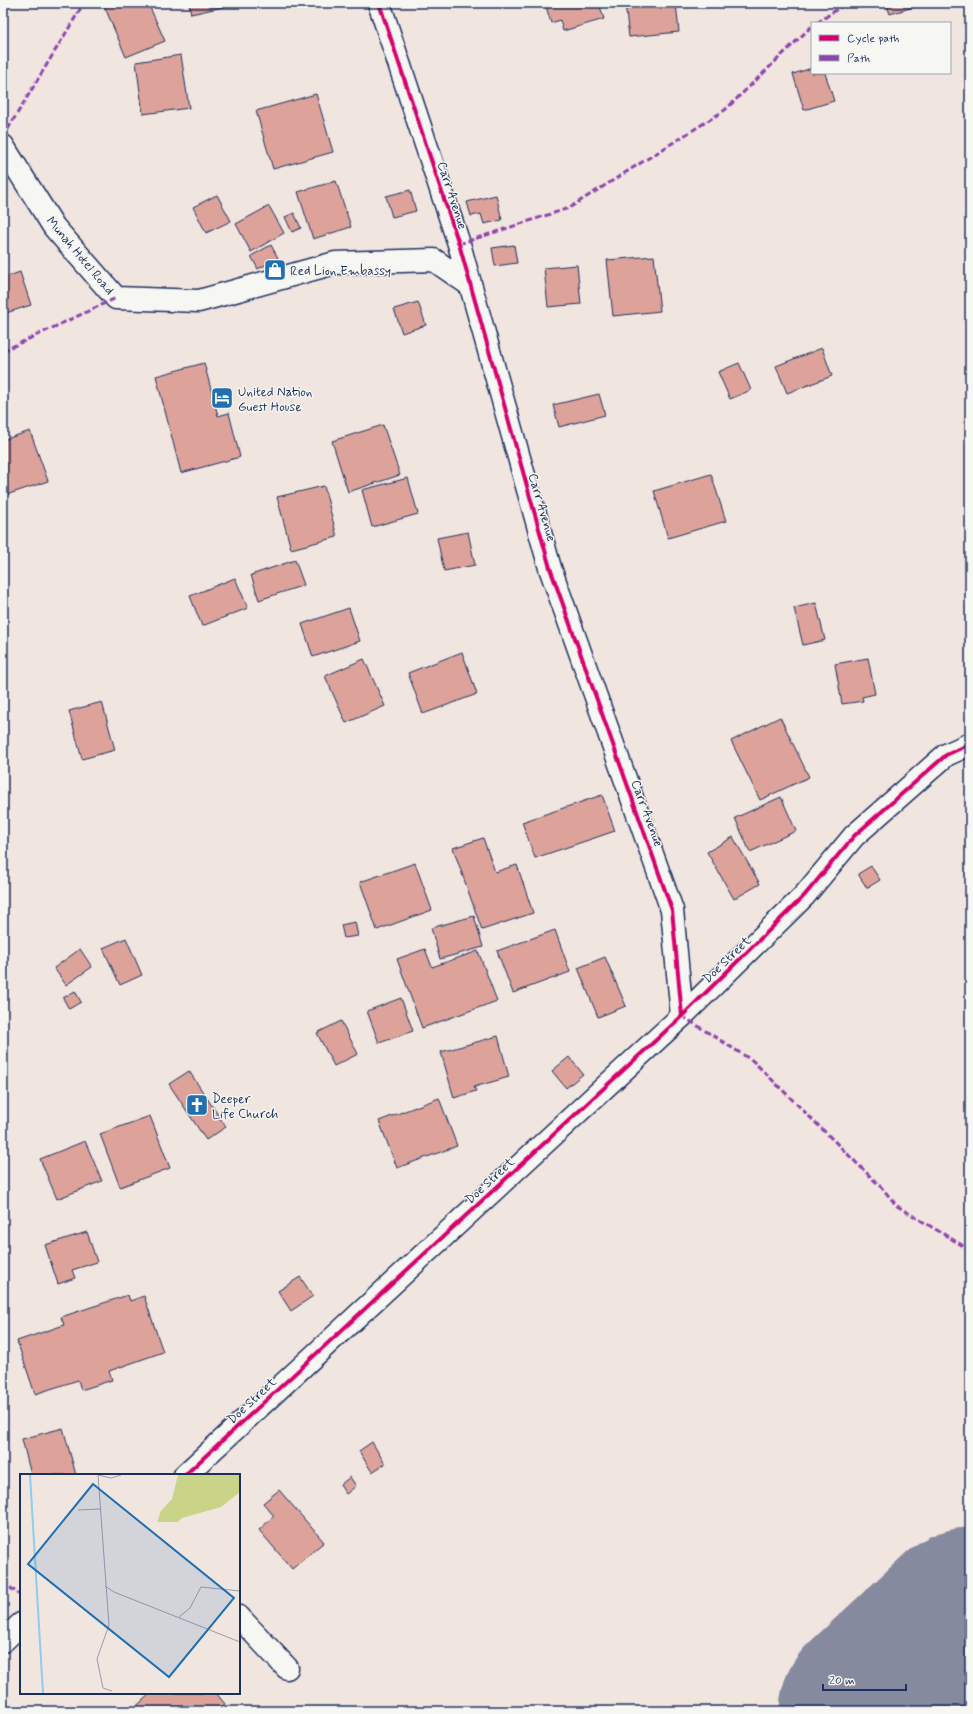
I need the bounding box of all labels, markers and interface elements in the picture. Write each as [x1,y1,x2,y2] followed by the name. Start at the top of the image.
[811,22,951,74] legend
[847,31,899,47] text: Cycle path
[847,51,870,67] text: Path
[433,160,471,232] street label: Carr Avenue
[42,213,118,299] street label: Munah Hotel Road
[262,257,288,283] shop icon: Red Lion Embassy
[290,263,391,280] place label: Red Lion Embassy
[238,384,312,416] place label: United Nation Guest House
[209,385,235,411] hotel icon: United Nation Guest House
[524,471,559,544] street label: Carr Avenue
[627,778,667,849] street label: Carr Avenue
[699,932,755,987] street label: Doe Street
[212,1091,278,1123] place label: Deeper Life Church
[184,1092,210,1118] church icon: Deeper Life Church
[462,1154,518,1208] street label: Doe Street
[224,1374,280,1428] street label: Doe Street
[20,1474,240,1694] inset map
[823,1666,906,1692] scale bar
[829,1673,855,1689] text: 20 m

